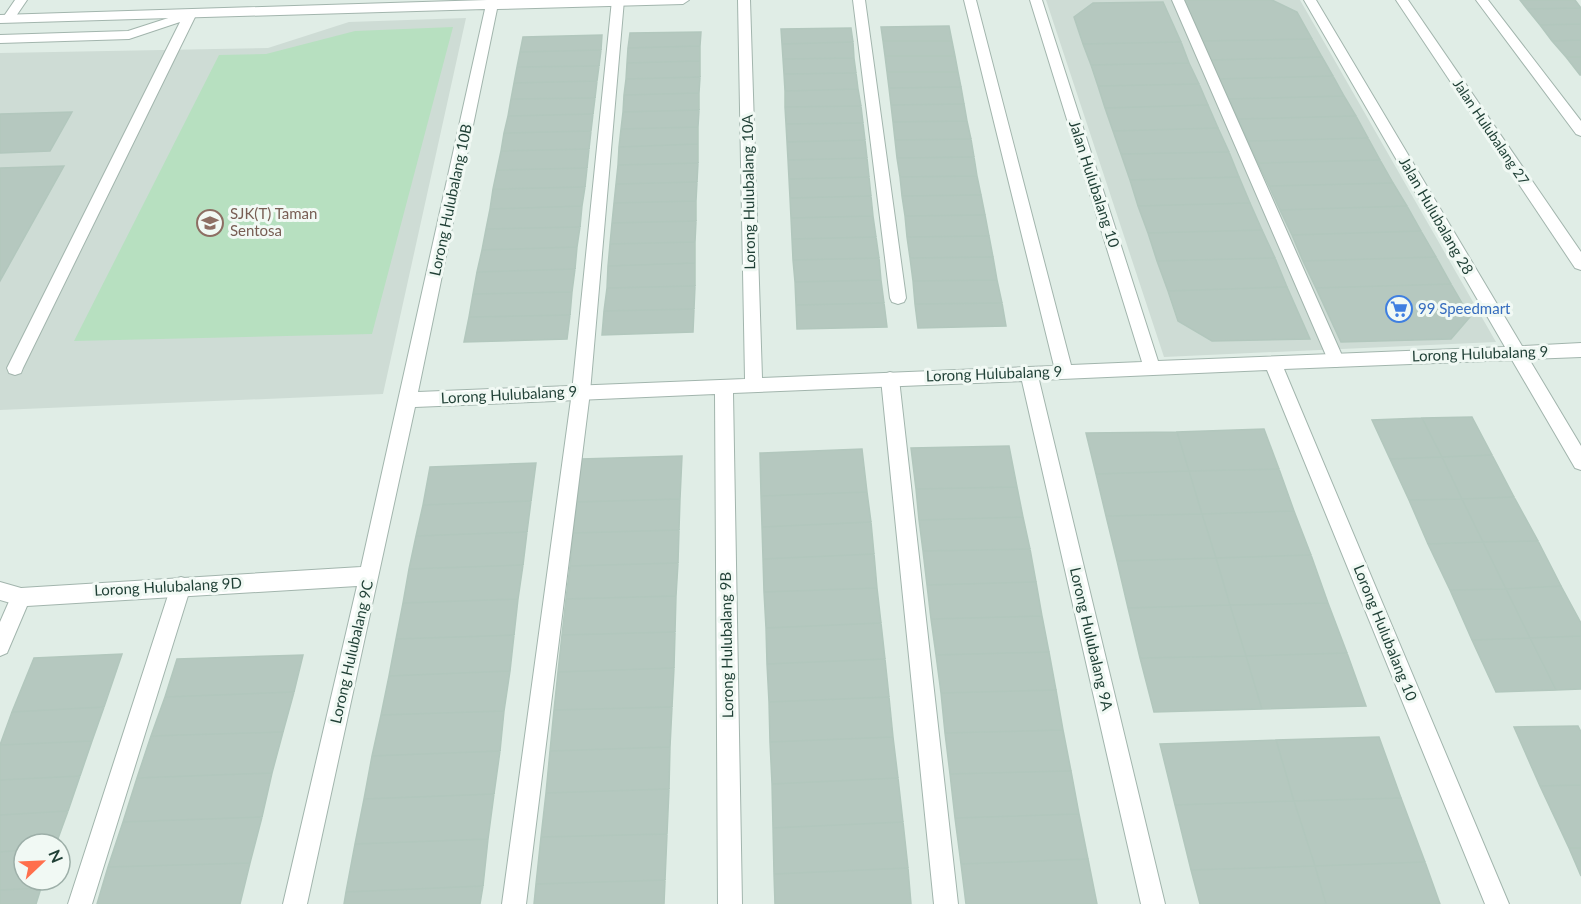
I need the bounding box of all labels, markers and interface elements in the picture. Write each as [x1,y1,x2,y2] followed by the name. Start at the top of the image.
[1450,76,1533,188] street label: Jalan Hulubalang 27
[738,113,758,270] street label: Lorong Hulubalang 10A
[1066,118,1124,250] street label: Jalan Hulubalang 10
[425,122,475,277] street label: Lorong Hulubalang 10B
[1396,154,1478,277] street label: Jalan Hulubalang 28
[230,204,317,239] place label: SJK(T) Taman Sentosa
[195,208,225,238] school or university icon: SJK(T) Taman Sentosa
[1384,294,1414,324] supermarket icon: 99 Speedmart
[1418,299,1511,317] place label: 99 Speedmart
[1411,342,1548,364] street label: Lorong Hulubalang 9
[925,362,1062,384] street label: Lorong Hulubalang 9
[440,381,578,407] street label: Lorong Hulubalang 9
[1350,562,1422,704] street label: Lorong Hulubalang 10
[1067,565,1117,713] street label: Lorong Hulubalang 9A
[716,572,736,718] street label: Lorong Hulubalang 9B
[94,573,242,599] street label: Lorong Hulubalang 9D
[326,578,376,725] street label: Lorong Hulubalang 9C
[12,832,72,892] north arrow
[45,847,67,865] text: N

